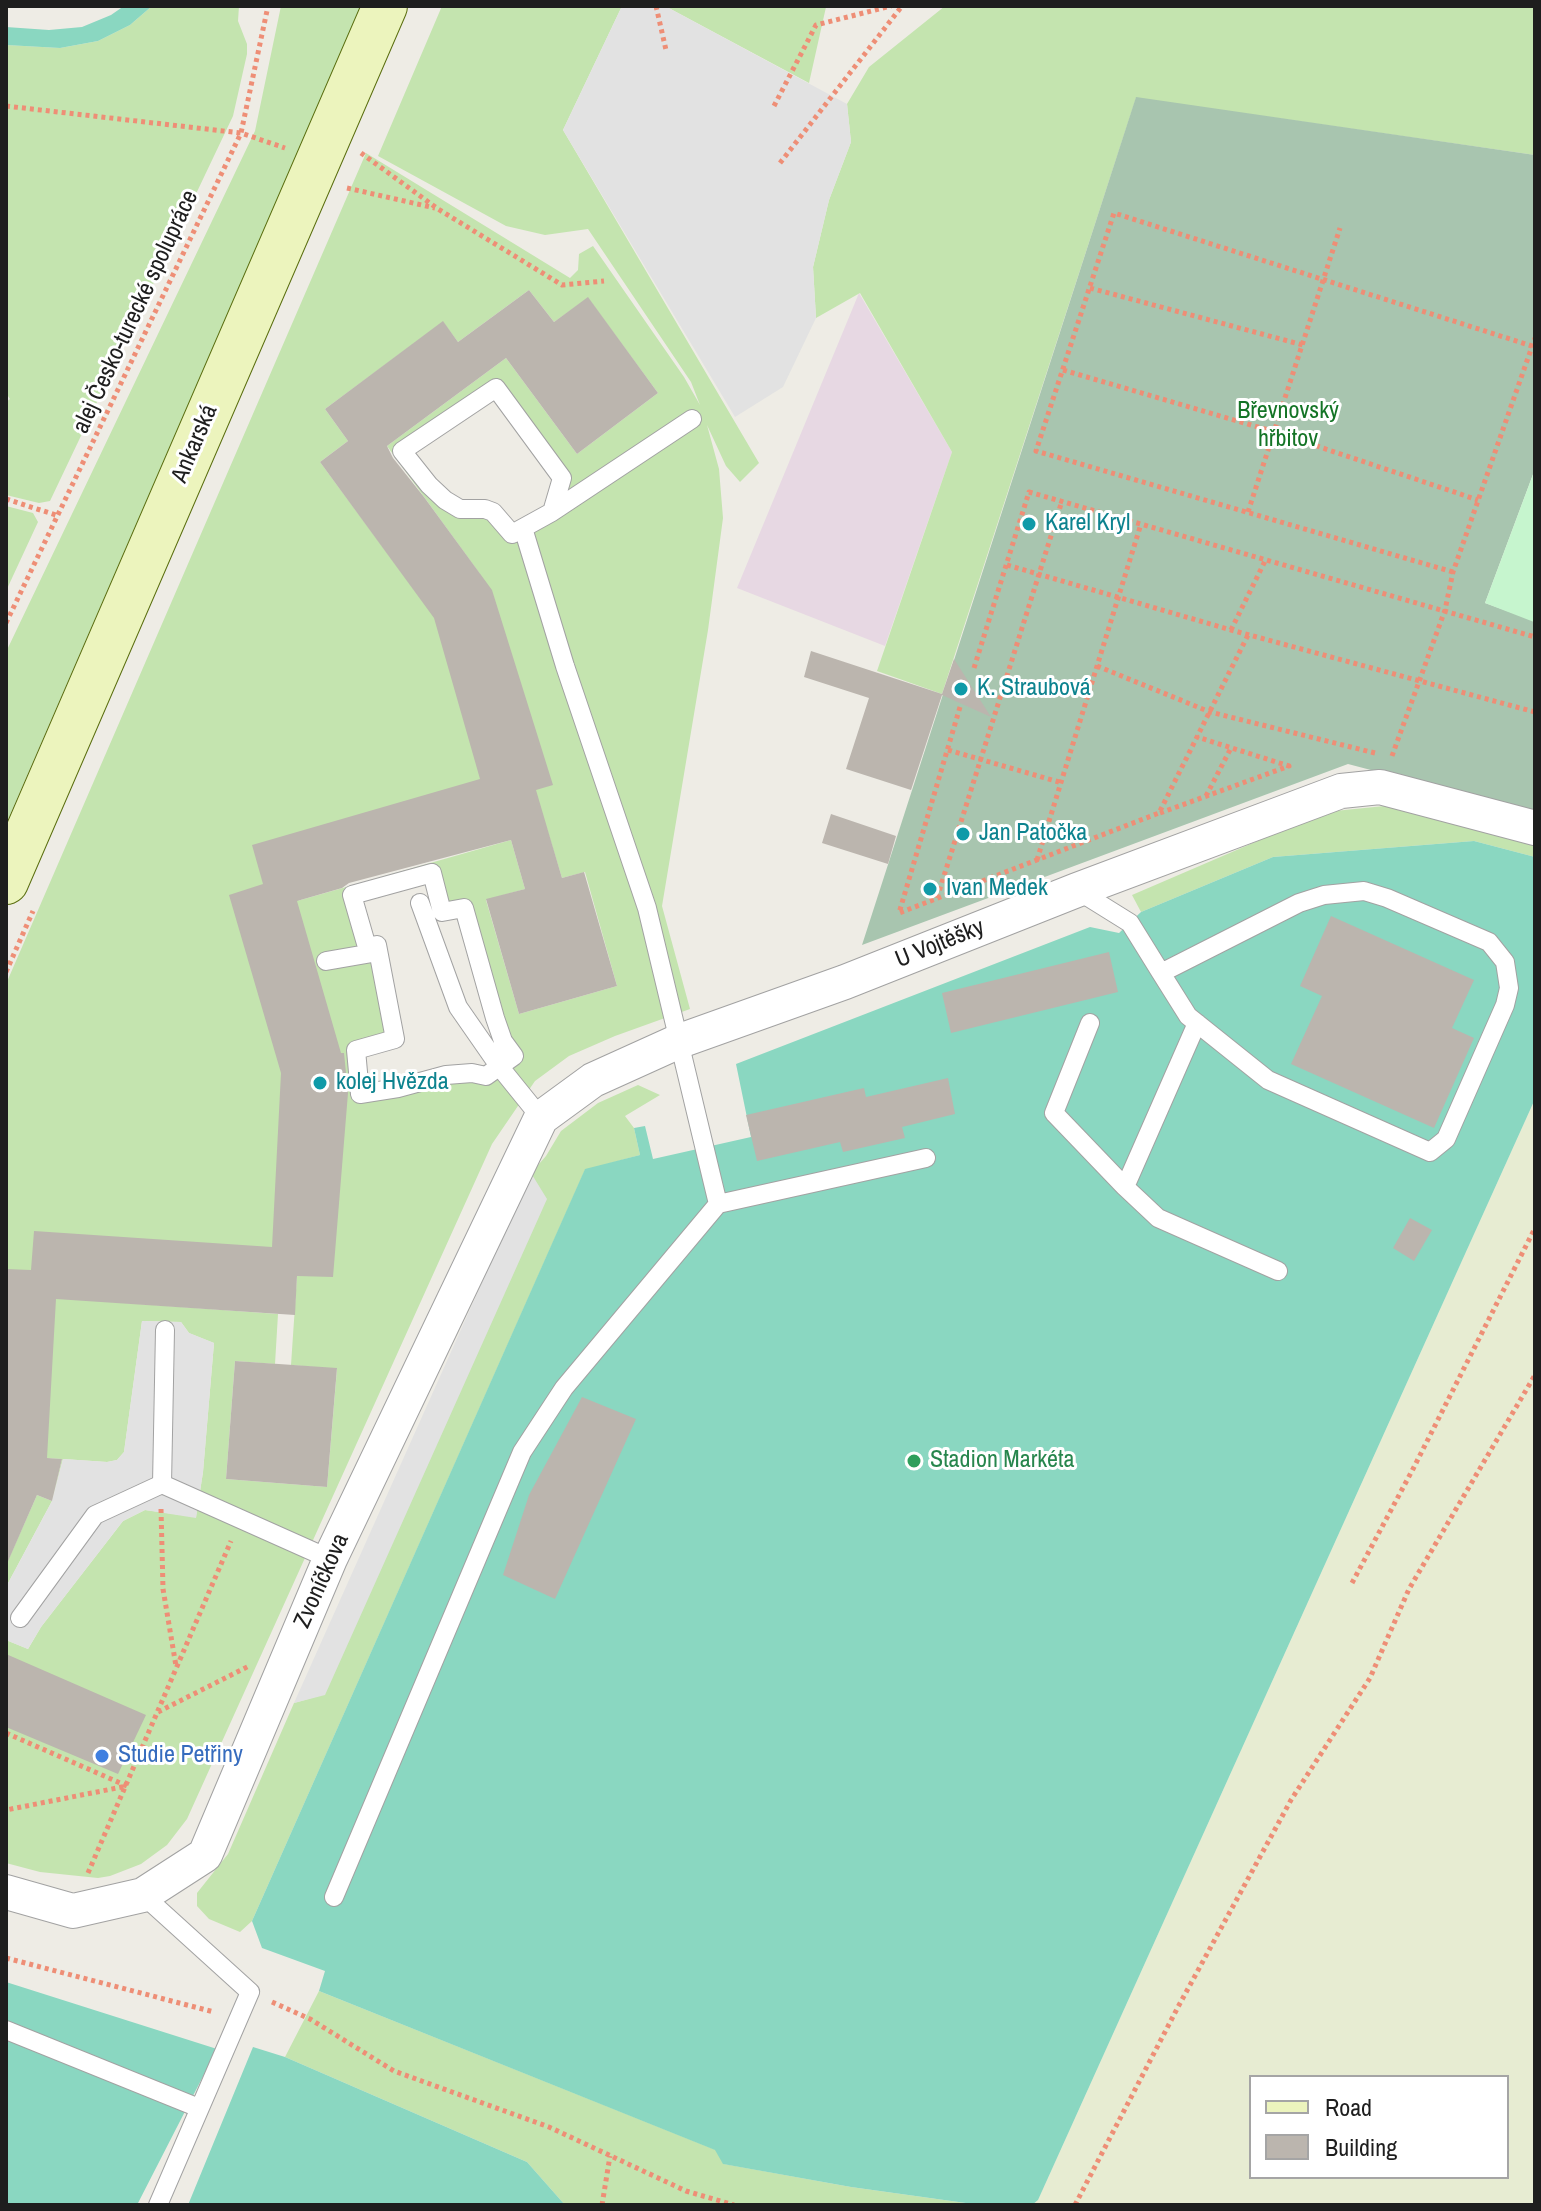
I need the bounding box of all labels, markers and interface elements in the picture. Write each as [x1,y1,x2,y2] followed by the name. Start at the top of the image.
[67,186,205,438] street label: alej Česko-turecké spolupráce
[1237,398,1339,454] park label: Břevnovský hřbitov
[166,401,224,487] street label: Ankarská
[1045,510,1130,538] place label: Karel Kryl
[1020,515,1038,533] marker: Karel Kryl
[977,675,1091,703] place label: K. Straubová
[952,680,970,698] marker: K. Straubová
[979,820,1087,848] place label: Jan Patočka
[954,825,972,843] marker: Jan Patočka
[946,875,1048,903] place label: Ivan Medek
[921,880,939,898] marker: Ivan Medek
[892,913,988,975] street label: U Vojtěšky
[336,1069,449,1097] place label: kolej Hvězda
[311,1074,329,1092] marker: kolej Hvězda
[930,1447,1074,1475] place label: Stadion Markéta
[905,1452,923,1470] marker: Stadion Markéta
[288,1529,356,1633] street label: Zvoníčkova
[118,1742,243,1770] place label: Studie Petřiny
[93,1747,111,1765] marker: Studie Petřiny
[1249,2075,1509,2179] legend
[1325,2091,1372,2123] text: Road
[1325,2131,1397,2163] text: Building

